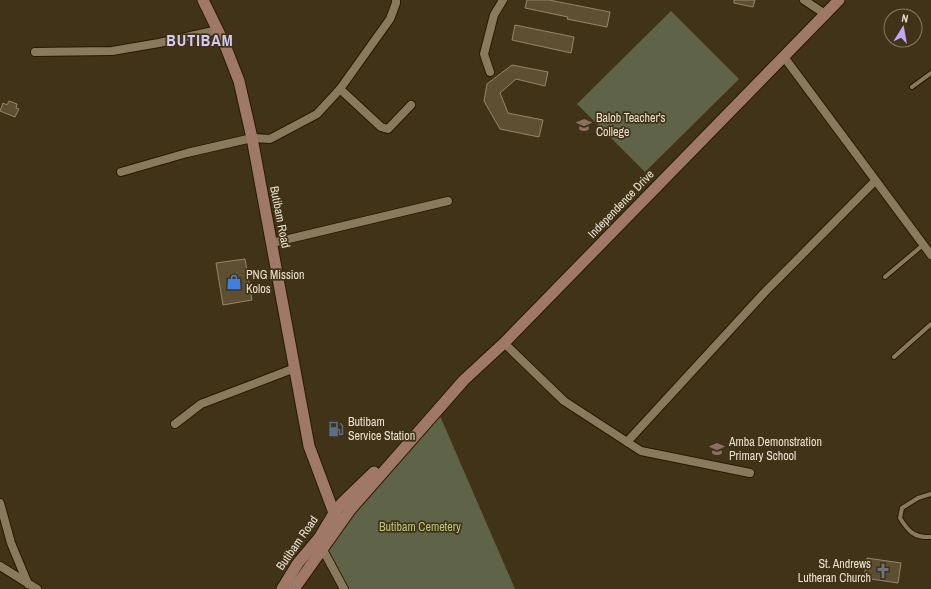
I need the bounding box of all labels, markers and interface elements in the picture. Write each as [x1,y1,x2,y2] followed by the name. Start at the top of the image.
[883,8,923,48] north arrow
[900,11,909,26] text: N
[166,29,234,51] district label: BUTIBAM
[596,110,666,140] place label: Balob Teacher's College
[575,116,593,134] school or university icon: Balob Teacher's College
[584,167,658,241] street label: Independence Drive
[266,185,294,249] street label: Butibam Road
[246,267,305,297] place label: PNG Mission Kolos
[225,273,243,291] shop icon: PNG Mission Kolos
[348,414,415,444] place label: Butibam Service Station
[327,420,345,438] fuel station icon: Butibam Service Station
[728,434,822,464] place label: Amba Demonstration Primary School
[708,440,726,458] school or university icon: Amba Demonstration Primary School
[272,513,322,573] street label: Butibam Road
[379,519,461,535] park label: Butibam Cemetery
[798,556,871,586] place label: St. Andrews Lutheran Church
[874,562,892,580] church icon: St. Andrews Lutheran Church

